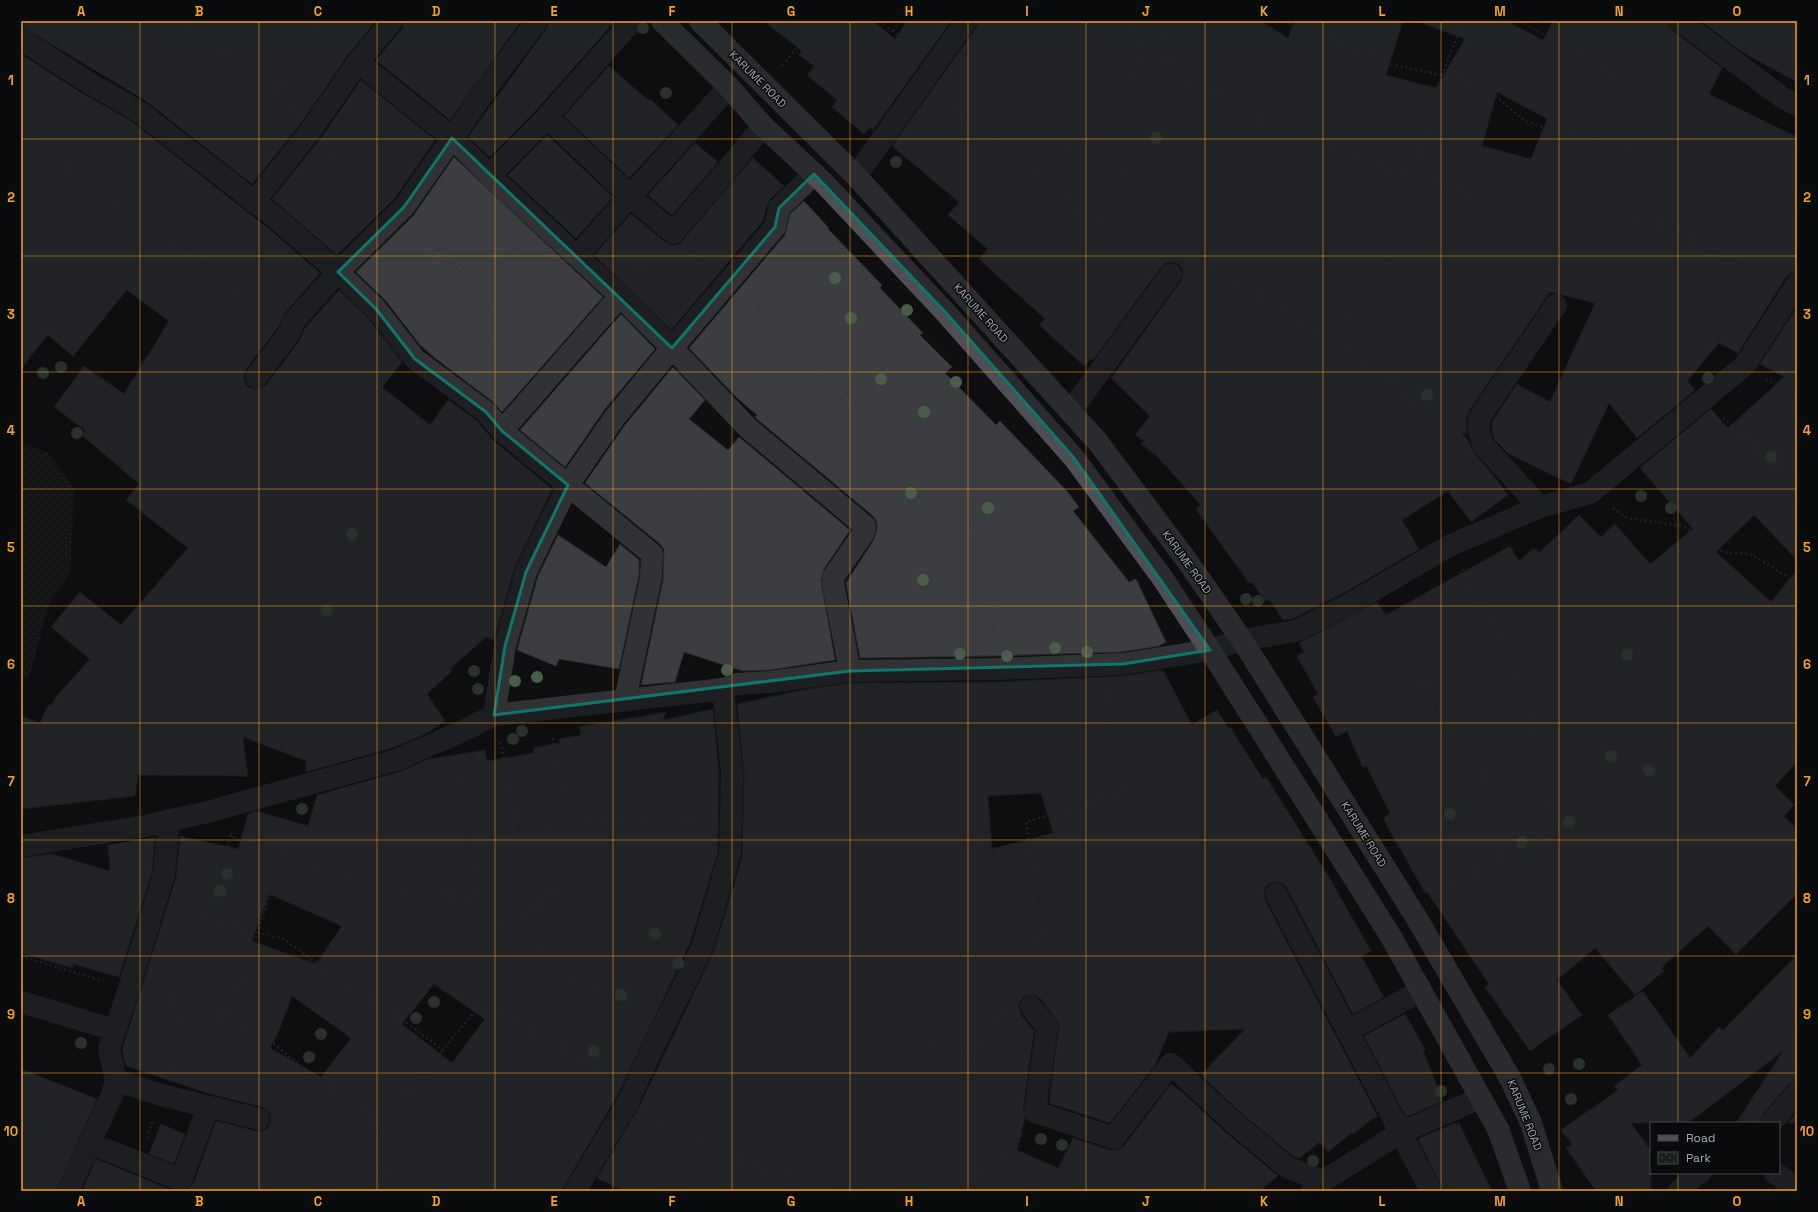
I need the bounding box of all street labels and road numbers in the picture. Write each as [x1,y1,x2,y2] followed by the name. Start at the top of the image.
[727,48,789,110] street label: KARUME ROAD
[951,281,1011,345] street label: KARUME ROAD
[1159,528,1215,596] street label: KARUME ROAD
[1338,799,1390,869] street label: KARUME ROAD
[1504,1078,1546,1152] street label: KARUME ROAD

